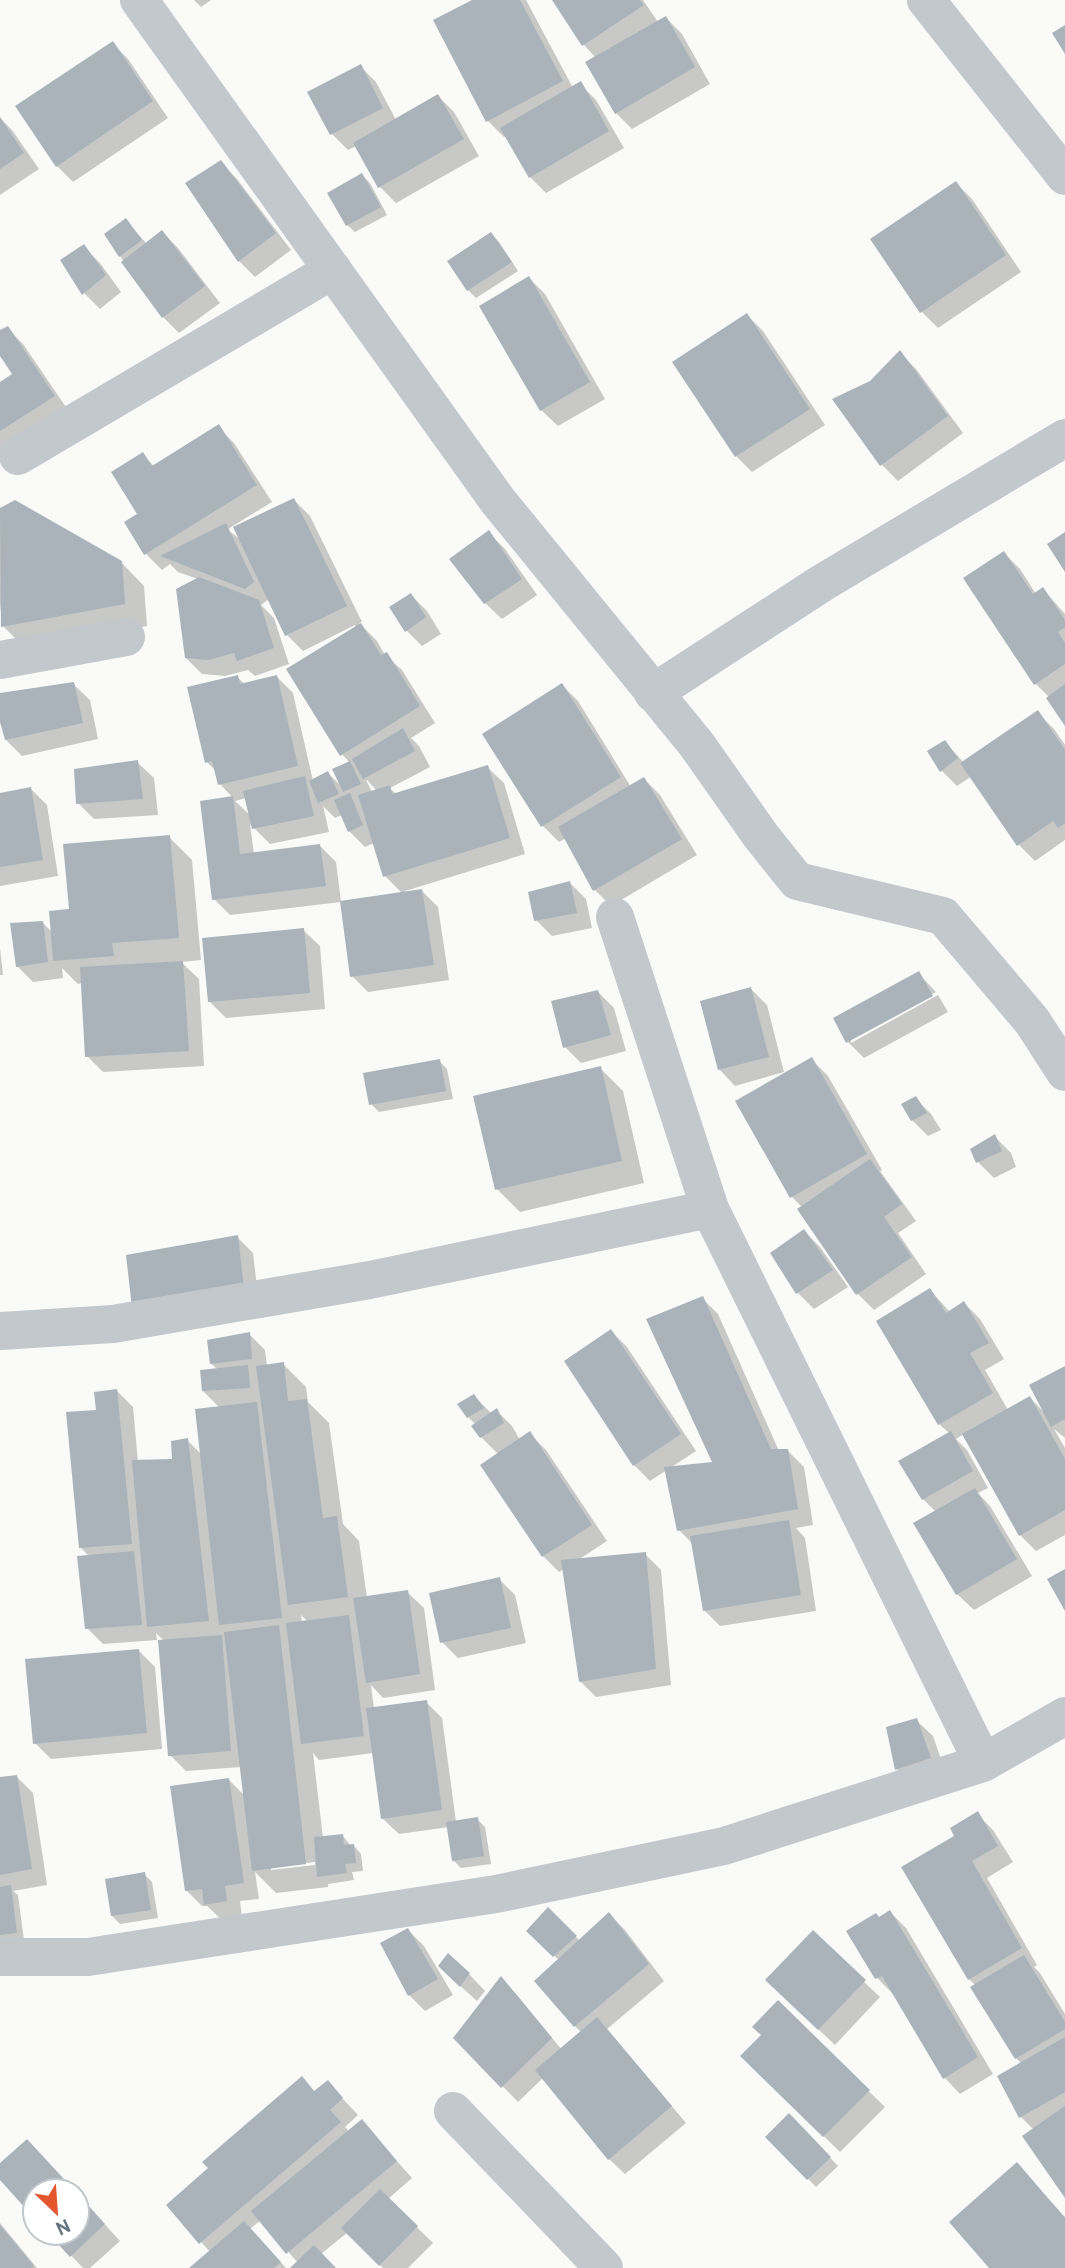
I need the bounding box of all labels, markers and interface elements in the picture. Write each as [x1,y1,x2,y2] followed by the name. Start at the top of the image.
[21,2177,91,2247] north arrow
[51,2212,74,2239] text: N

